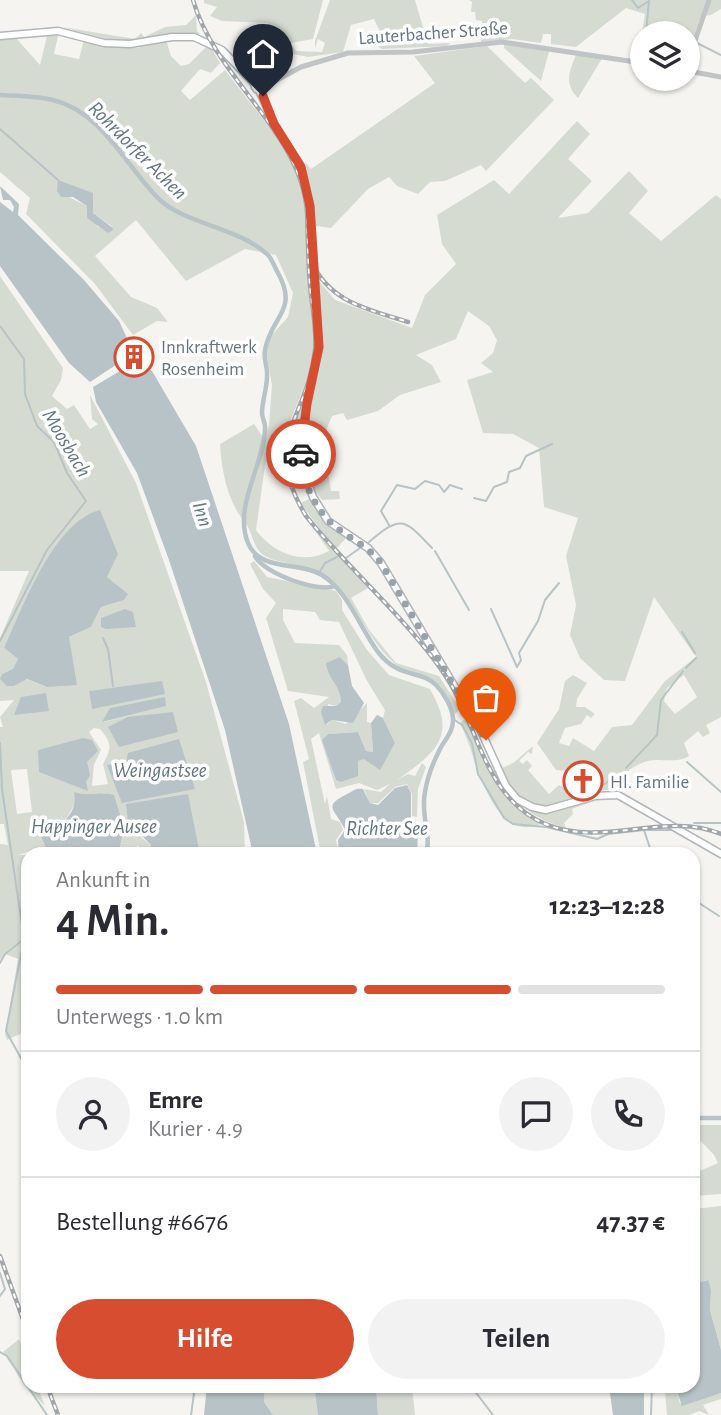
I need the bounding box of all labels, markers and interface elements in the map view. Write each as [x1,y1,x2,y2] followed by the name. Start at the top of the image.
[358,19,509,48] street label: Lauterbacher Straße
[630,21,700,91] map controls
[630,21,700,91] button: layers
[233,24,293,96] pin
[244,35,282,73] icon: home
[84,97,191,204] water label: Rohrdorfer Achen
[113,336,155,378] building icon: Innkraftwerk Rosenheim
[161,338,257,379] place label: Innkraftwerk Rosenheim
[38,406,95,481] water label: Moosbach
[266,419,336,489] courier
[282,435,320,473] icon: car
[189,499,216,529] water label: Inn
[456,668,516,740] pin
[467,679,505,717] icon: bag
[113,760,207,781] water label: Weingastsee
[562,760,604,802] church icon: Hl. Familie
[610,773,689,792] place label: Hl. Familie
[31,816,157,838] water label: Happinger Ausee
[346,818,428,839] water label: Richter See
[56,869,150,892] text: Ankunft in
[549,893,665,919] text: 12:23–12:28
[56,898,170,944] text: 4 Min.
[56,1006,223,1029] text: Unterwegs · 1.0 km
[56,1077,130,1151] button: person
[499,1077,573,1151] button: chat
[591,1077,665,1151] button: phone
[148,1087,203,1113] text: Emre
[148,1118,243,1141] text: Kurier · 4.9
[56,1209,228,1235] text: Bestellung #6676
[596,1209,665,1235] text: 47.37 €
[56,1299,354,1379] button: Hilfe
[368,1299,665,1379] button: Teilen

